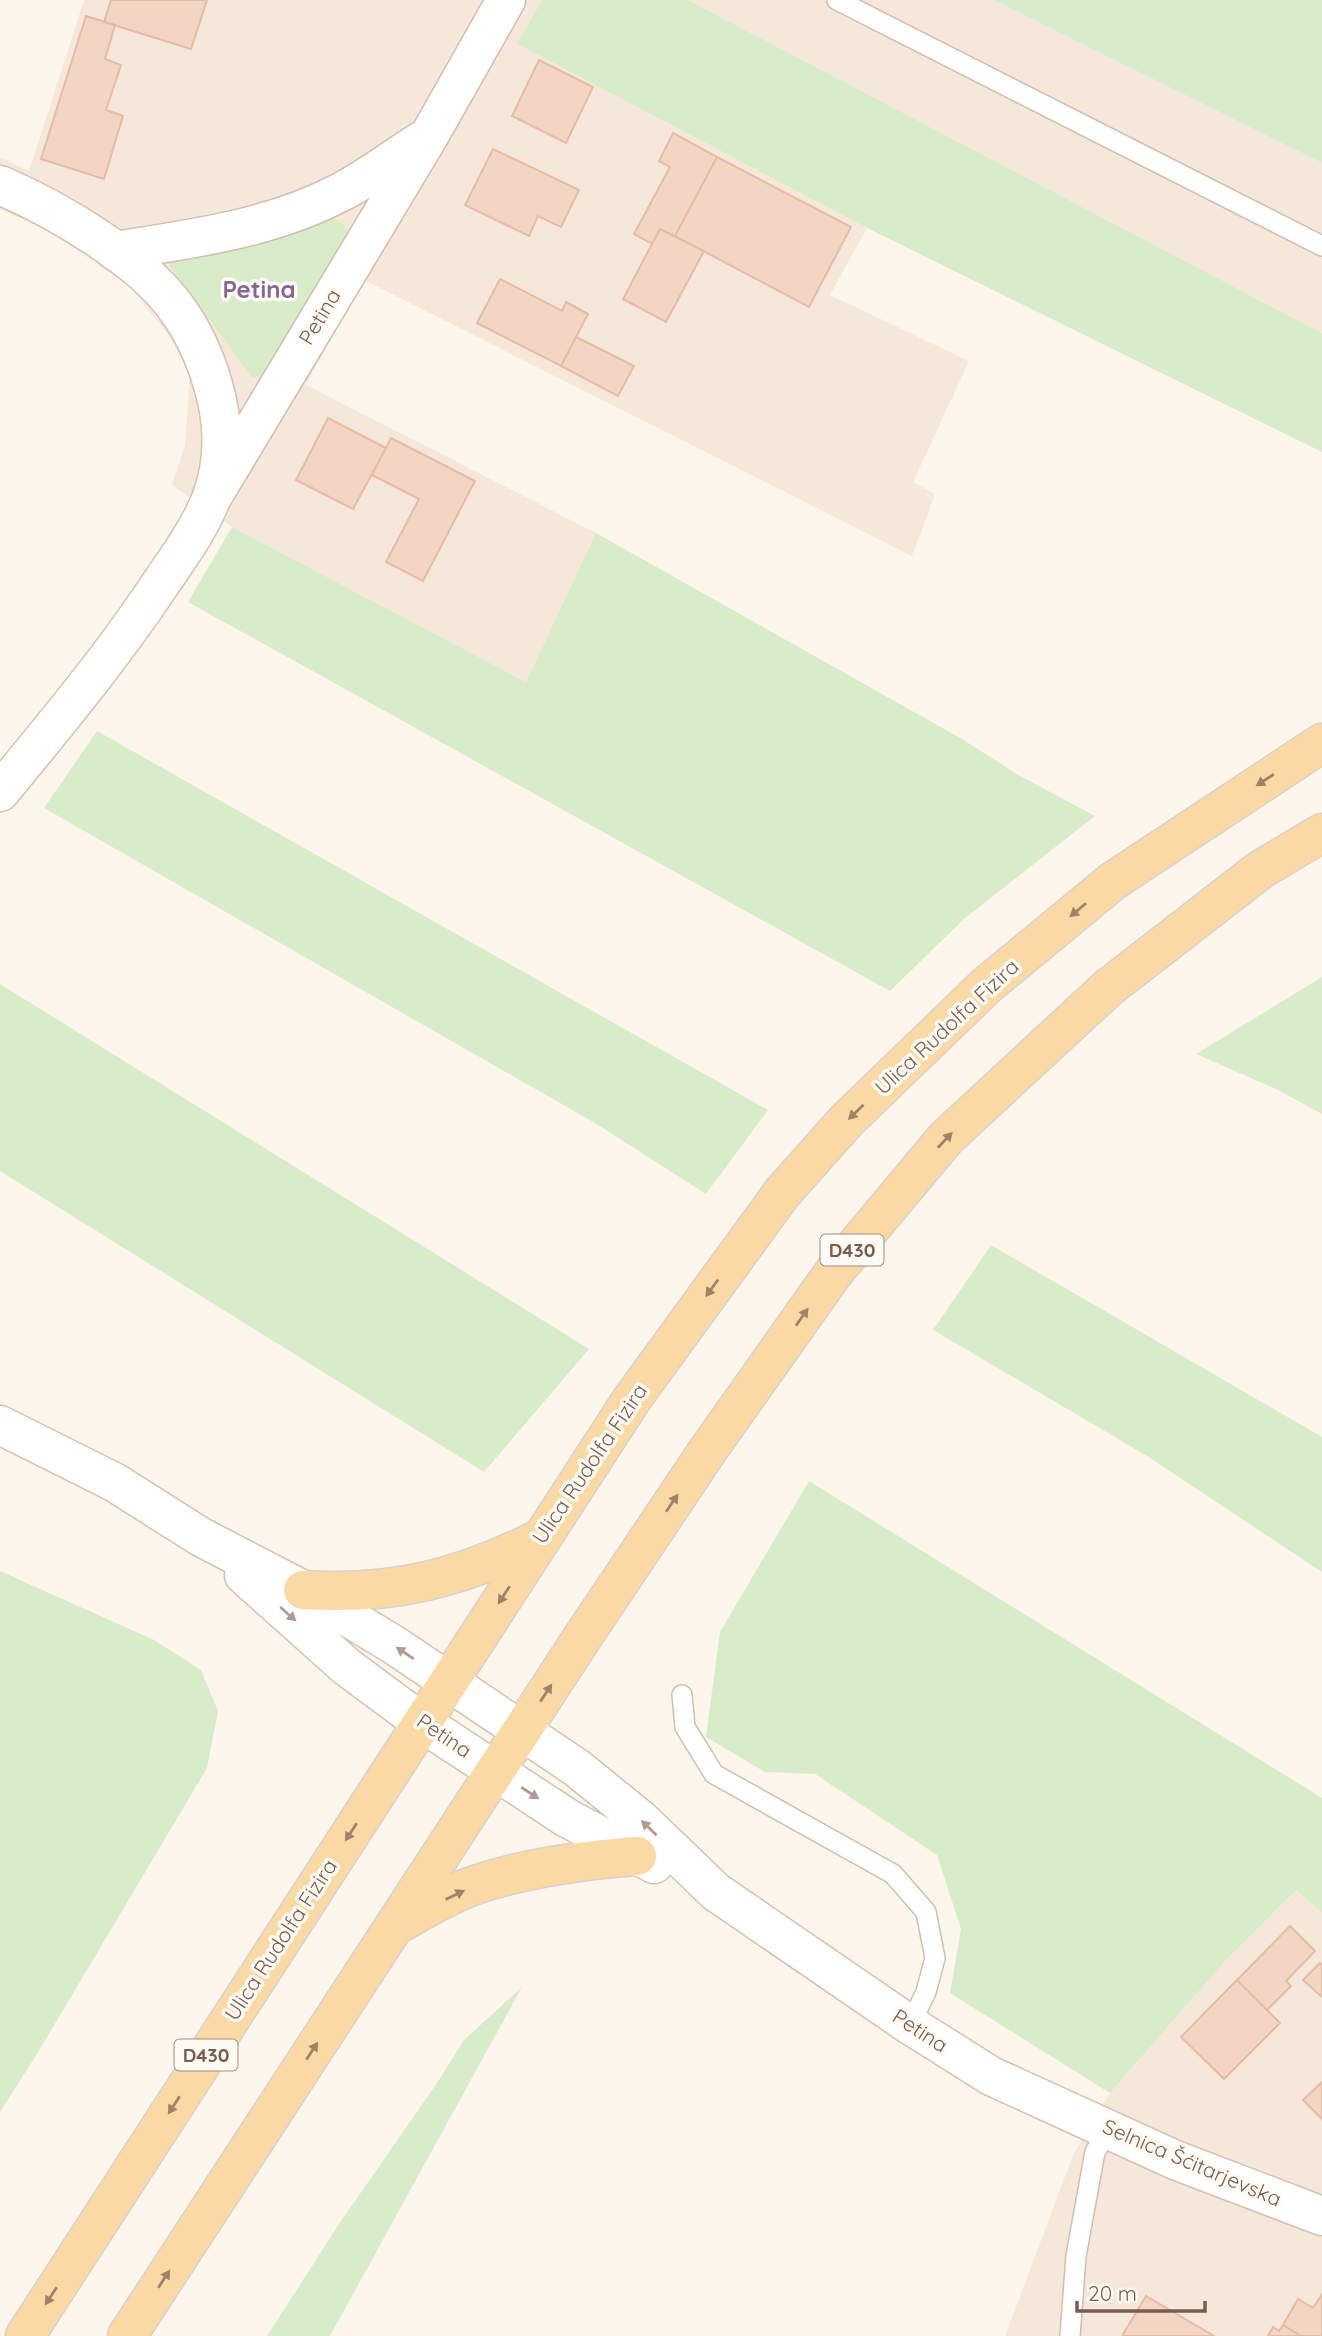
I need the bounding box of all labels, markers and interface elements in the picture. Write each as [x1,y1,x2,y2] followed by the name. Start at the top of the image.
[222,274,296,304] district label: Petina
[292,284,346,349] street label: Petina
[1256,773,1274,787] one-way arrow
[1070,902,1087,917] one-way arrow
[869,953,1024,1100] street label: Ulica Rudolfa Fizira
[847,1103,864,1120] one-way arrow
[937,1132,953,1149] one-way arrow
[820,1234,884,1266] road number: D430
[706,1279,720,1297] one-way arrow
[795,1308,809,1326] one-way arrow
[526,1379,652,1548] street label: Ulica Rudolfa Fizira
[665,1494,679,1512] one-way arrow
[498,1586,511,1605] one-way arrow
[279,1606,297,1622] one-way arrow
[395,1646,415,1659] one-way arrow
[540,1683,553,1703] one-way arrow
[412,1707,477,1763] street label: Petina
[521,1786,539,1800] one-way arrow
[641,1819,658,1836] one-way arrow
[344,1822,357,1841] one-way arrow
[218,1854,342,2025] street label: Ulica Rudolfa Fizira
[445,1889,465,1901] one-way arrow
[888,2003,953,2058] street label: Petina
[174,2039,238,2070] road number: D430
[305,2042,319,2060] one-way arrow
[167,2095,180,2115] one-way arrow
[1099,2113,1286,2211] street label: Selnica Šćitarjevska
[158,2269,171,2288] one-way arrow
[1077,2270,1205,2314] scale bar
[1088,2280,1137,2306] text: 20 m
[44,2286,57,2306] one-way arrow

